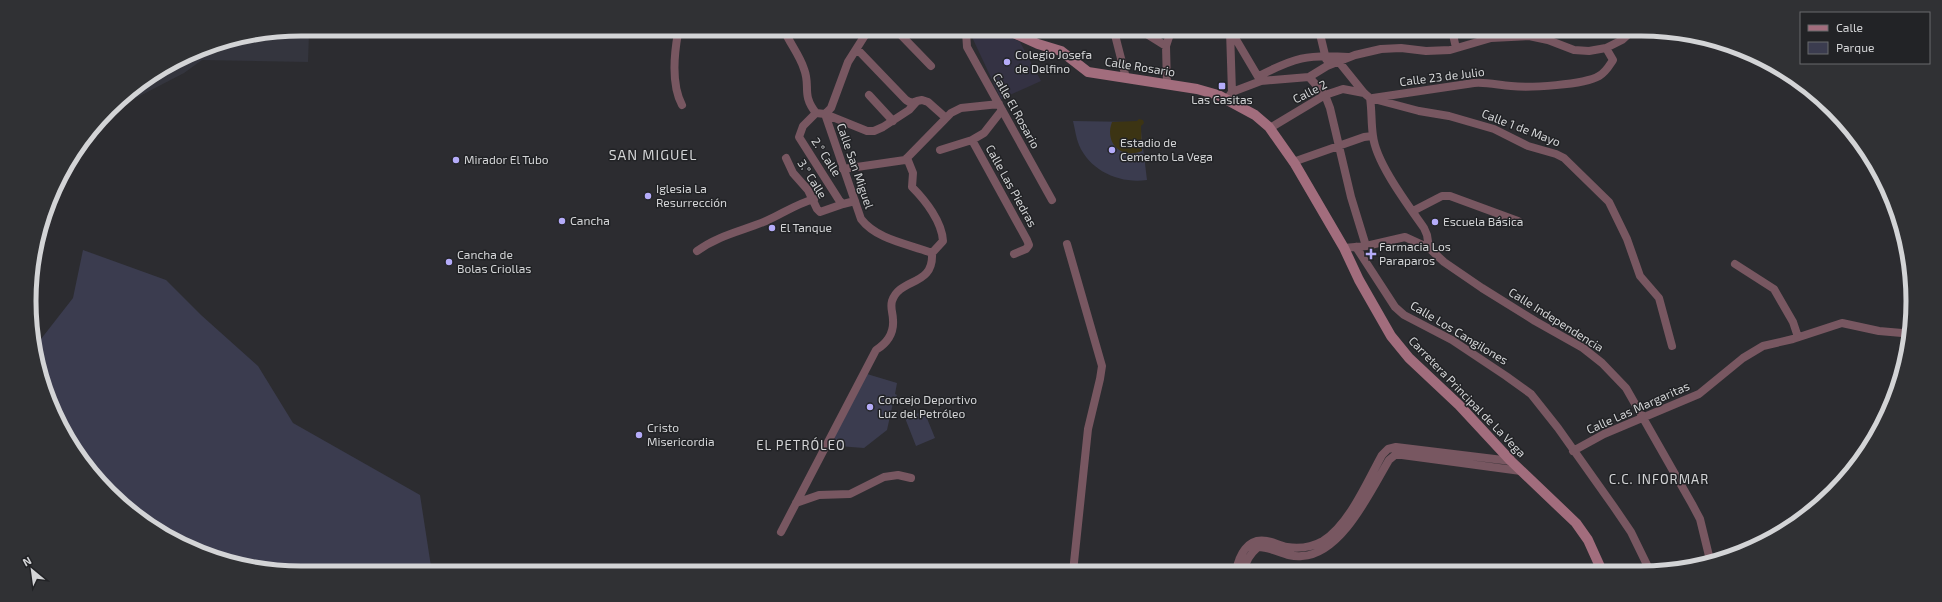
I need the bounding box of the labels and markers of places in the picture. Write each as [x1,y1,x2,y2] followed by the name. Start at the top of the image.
[1015,47,1092,75] place label: Colegio Josefa de Delfino
[1002,57,1012,67] marker: Colegio Josefa de Delfino
[1217,81,1227,91] marker: Las Casitas
[1191,92,1253,106] place label: Las Casitas
[1120,135,1213,163] place label: Estadio de Cemento La Vega
[1107,145,1117,155] marker: Estadio de Cemento La Vega
[464,152,549,166] place label: Mirador El Tubo
[451,155,461,165] marker: Mirador El Tubo
[656,181,727,209] place label: Iglesia La Resurrección
[643,191,653,201] marker: Iglesia La Resurrección
[570,213,610,227] place label: Cancha
[1443,214,1523,228] place label: Escuela Básica
[557,216,567,226] marker: Cancha
[1430,217,1440,227] marker: Escuela Básica
[780,220,832,234] place label: El Tanque
[767,223,777,233] marker: El Tanque
[1379,239,1451,267] place label: Farmacia Los Paraparos
[457,247,531,275] place label: Cancha de Bolas Criollas
[1366,249,1376,259] marker: Farmacia Los Paraparos
[444,257,454,267] marker: Cancha de Bolas Criollas
[878,392,977,420] place label: Concejo Deportivo Luz del Petróleo
[865,402,875,412] marker: Concejo Deportivo Luz del Petróleo
[647,420,715,448] place label: Cristo Misericordia
[634,430,644,440] marker: Cristo Misericordia

